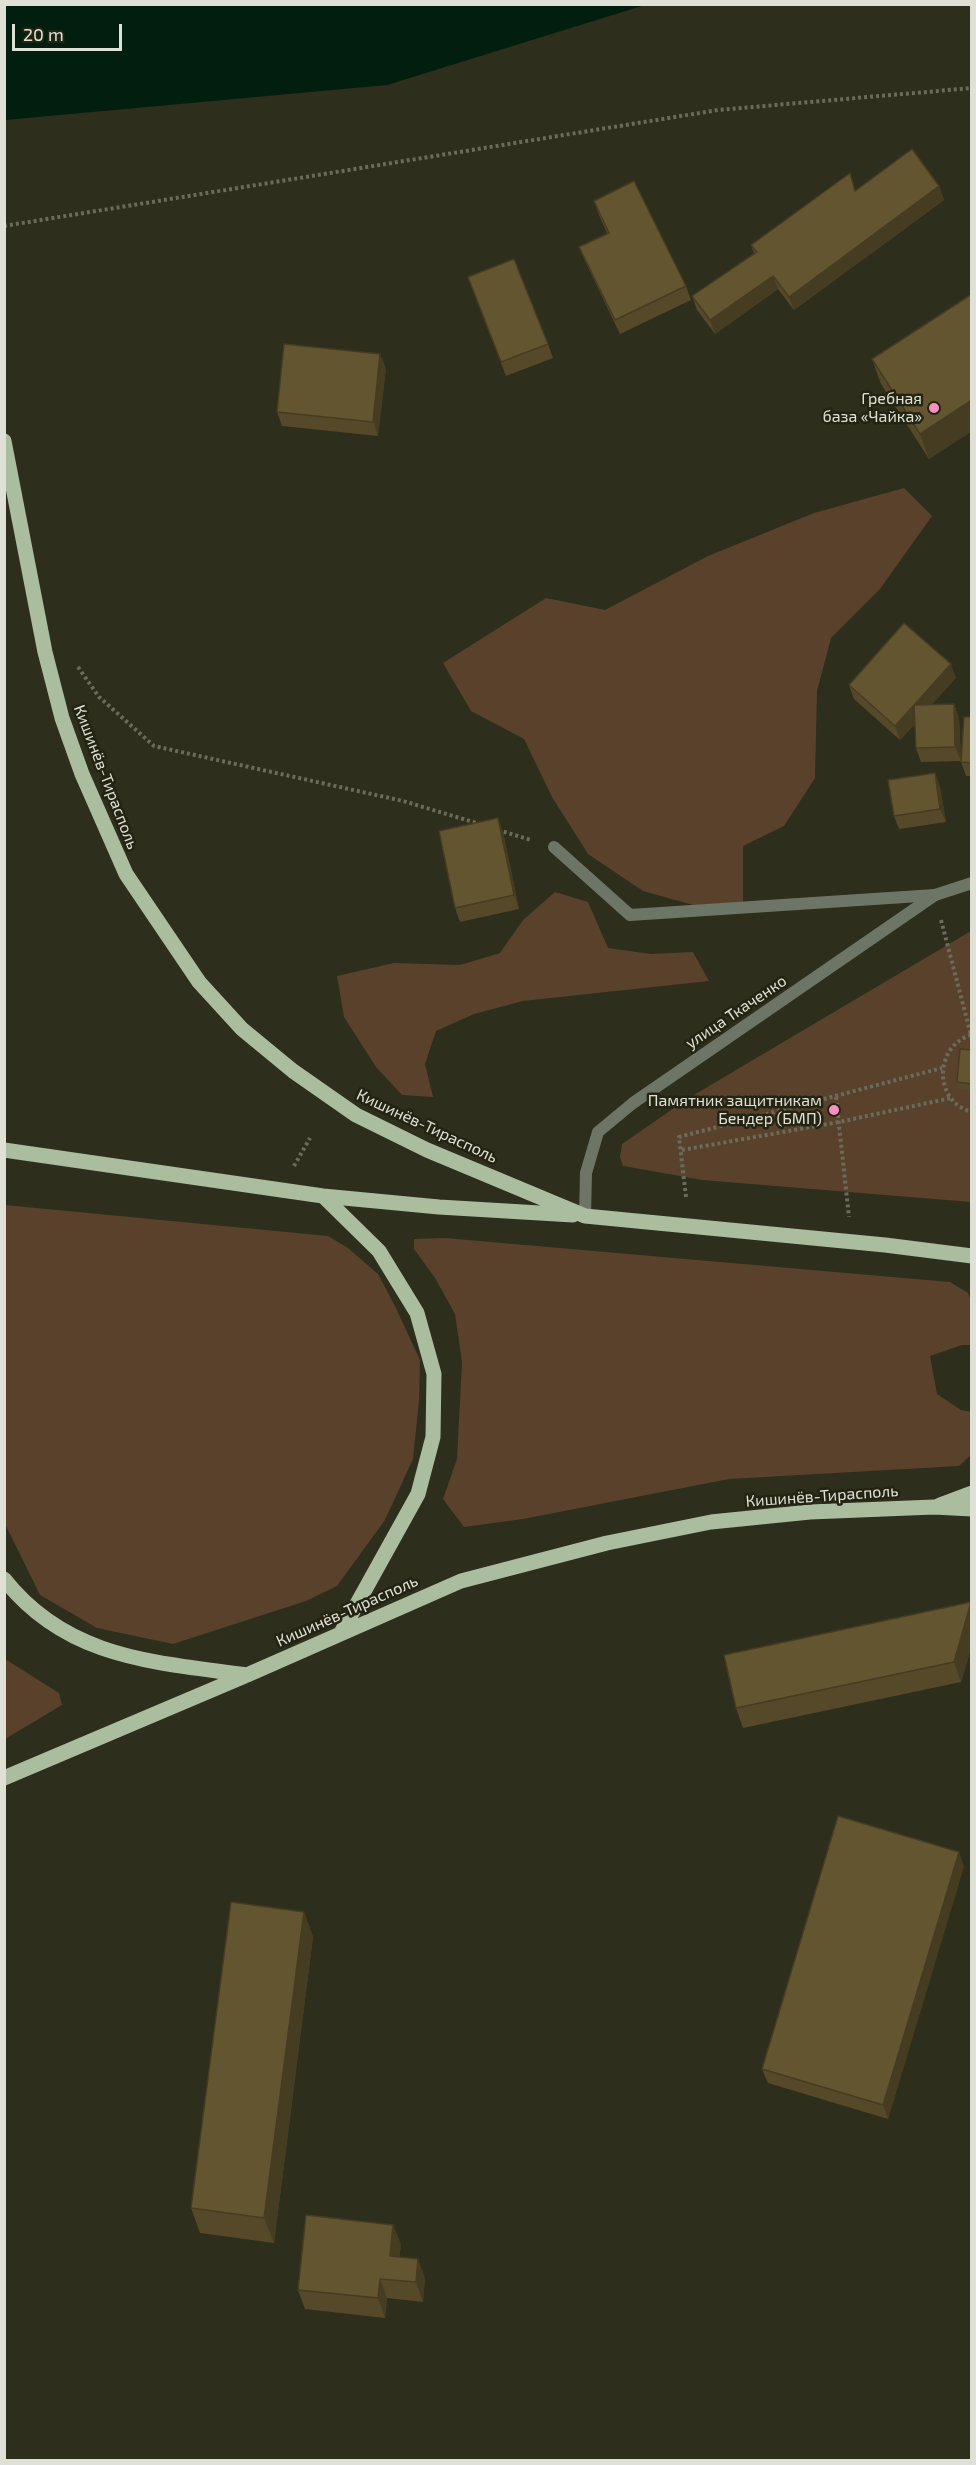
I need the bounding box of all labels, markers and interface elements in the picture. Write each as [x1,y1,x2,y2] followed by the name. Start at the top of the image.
[15,12,124,50] scale bar
[23,23,64,45] text: 20 m
[822,389,922,427] place label: Гребная база «Чайка»
[927,401,941,415] marker: Гребная база «Чайка»
[70,702,142,852] street label: Кишинёв-Тирасполь
[682,971,790,1053] street label: улица Ткаченко
[354,1085,500,1167] street label: Кишинёв-Тирасполь
[648,1091,822,1129] place label: Памятник защитникам Бендер (БМП)
[827,1103,841,1117] marker: Памятник защитникам Бендер (БМП)
[745,1481,899,1511] street label: Кишинёв-Тирасполь
[273,1571,421,1651] street label: Кишинёв-Тирасполь

